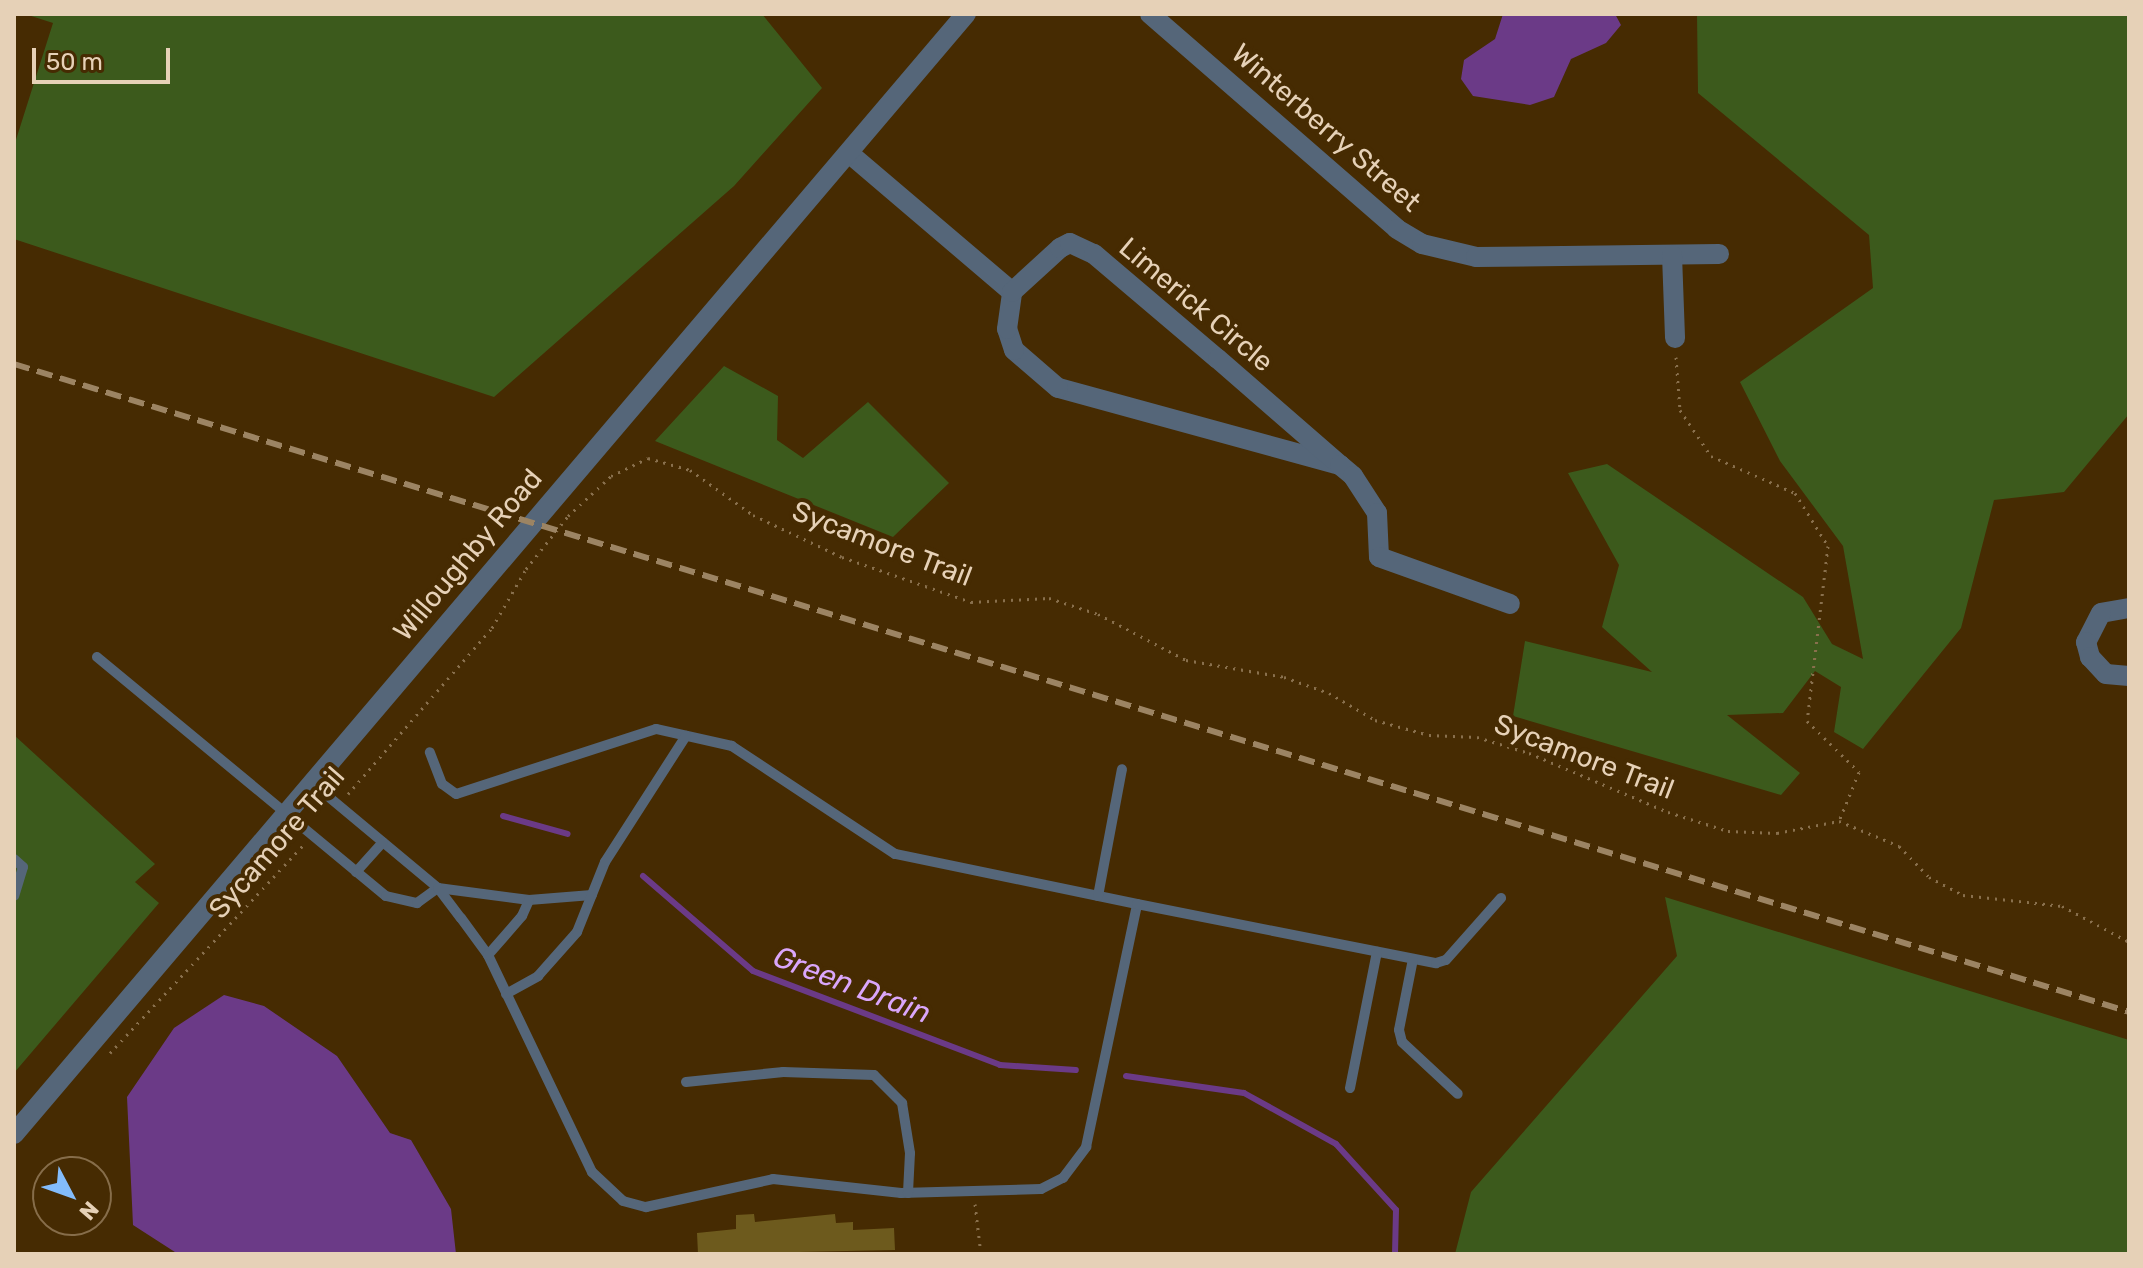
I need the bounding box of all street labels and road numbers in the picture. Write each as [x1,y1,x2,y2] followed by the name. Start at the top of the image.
[1224,37,1428,219] street label: Winterberry Street
[1112,231,1280,379] street label: Limerick Circle
[386,462,550,648] street label: Willoughby Road
[787,494,977,594] street label: Sycamore Trail
[1489,707,1679,807] street label: Sycamore Trail
[202,760,352,926] street label: Sycamore Trail

